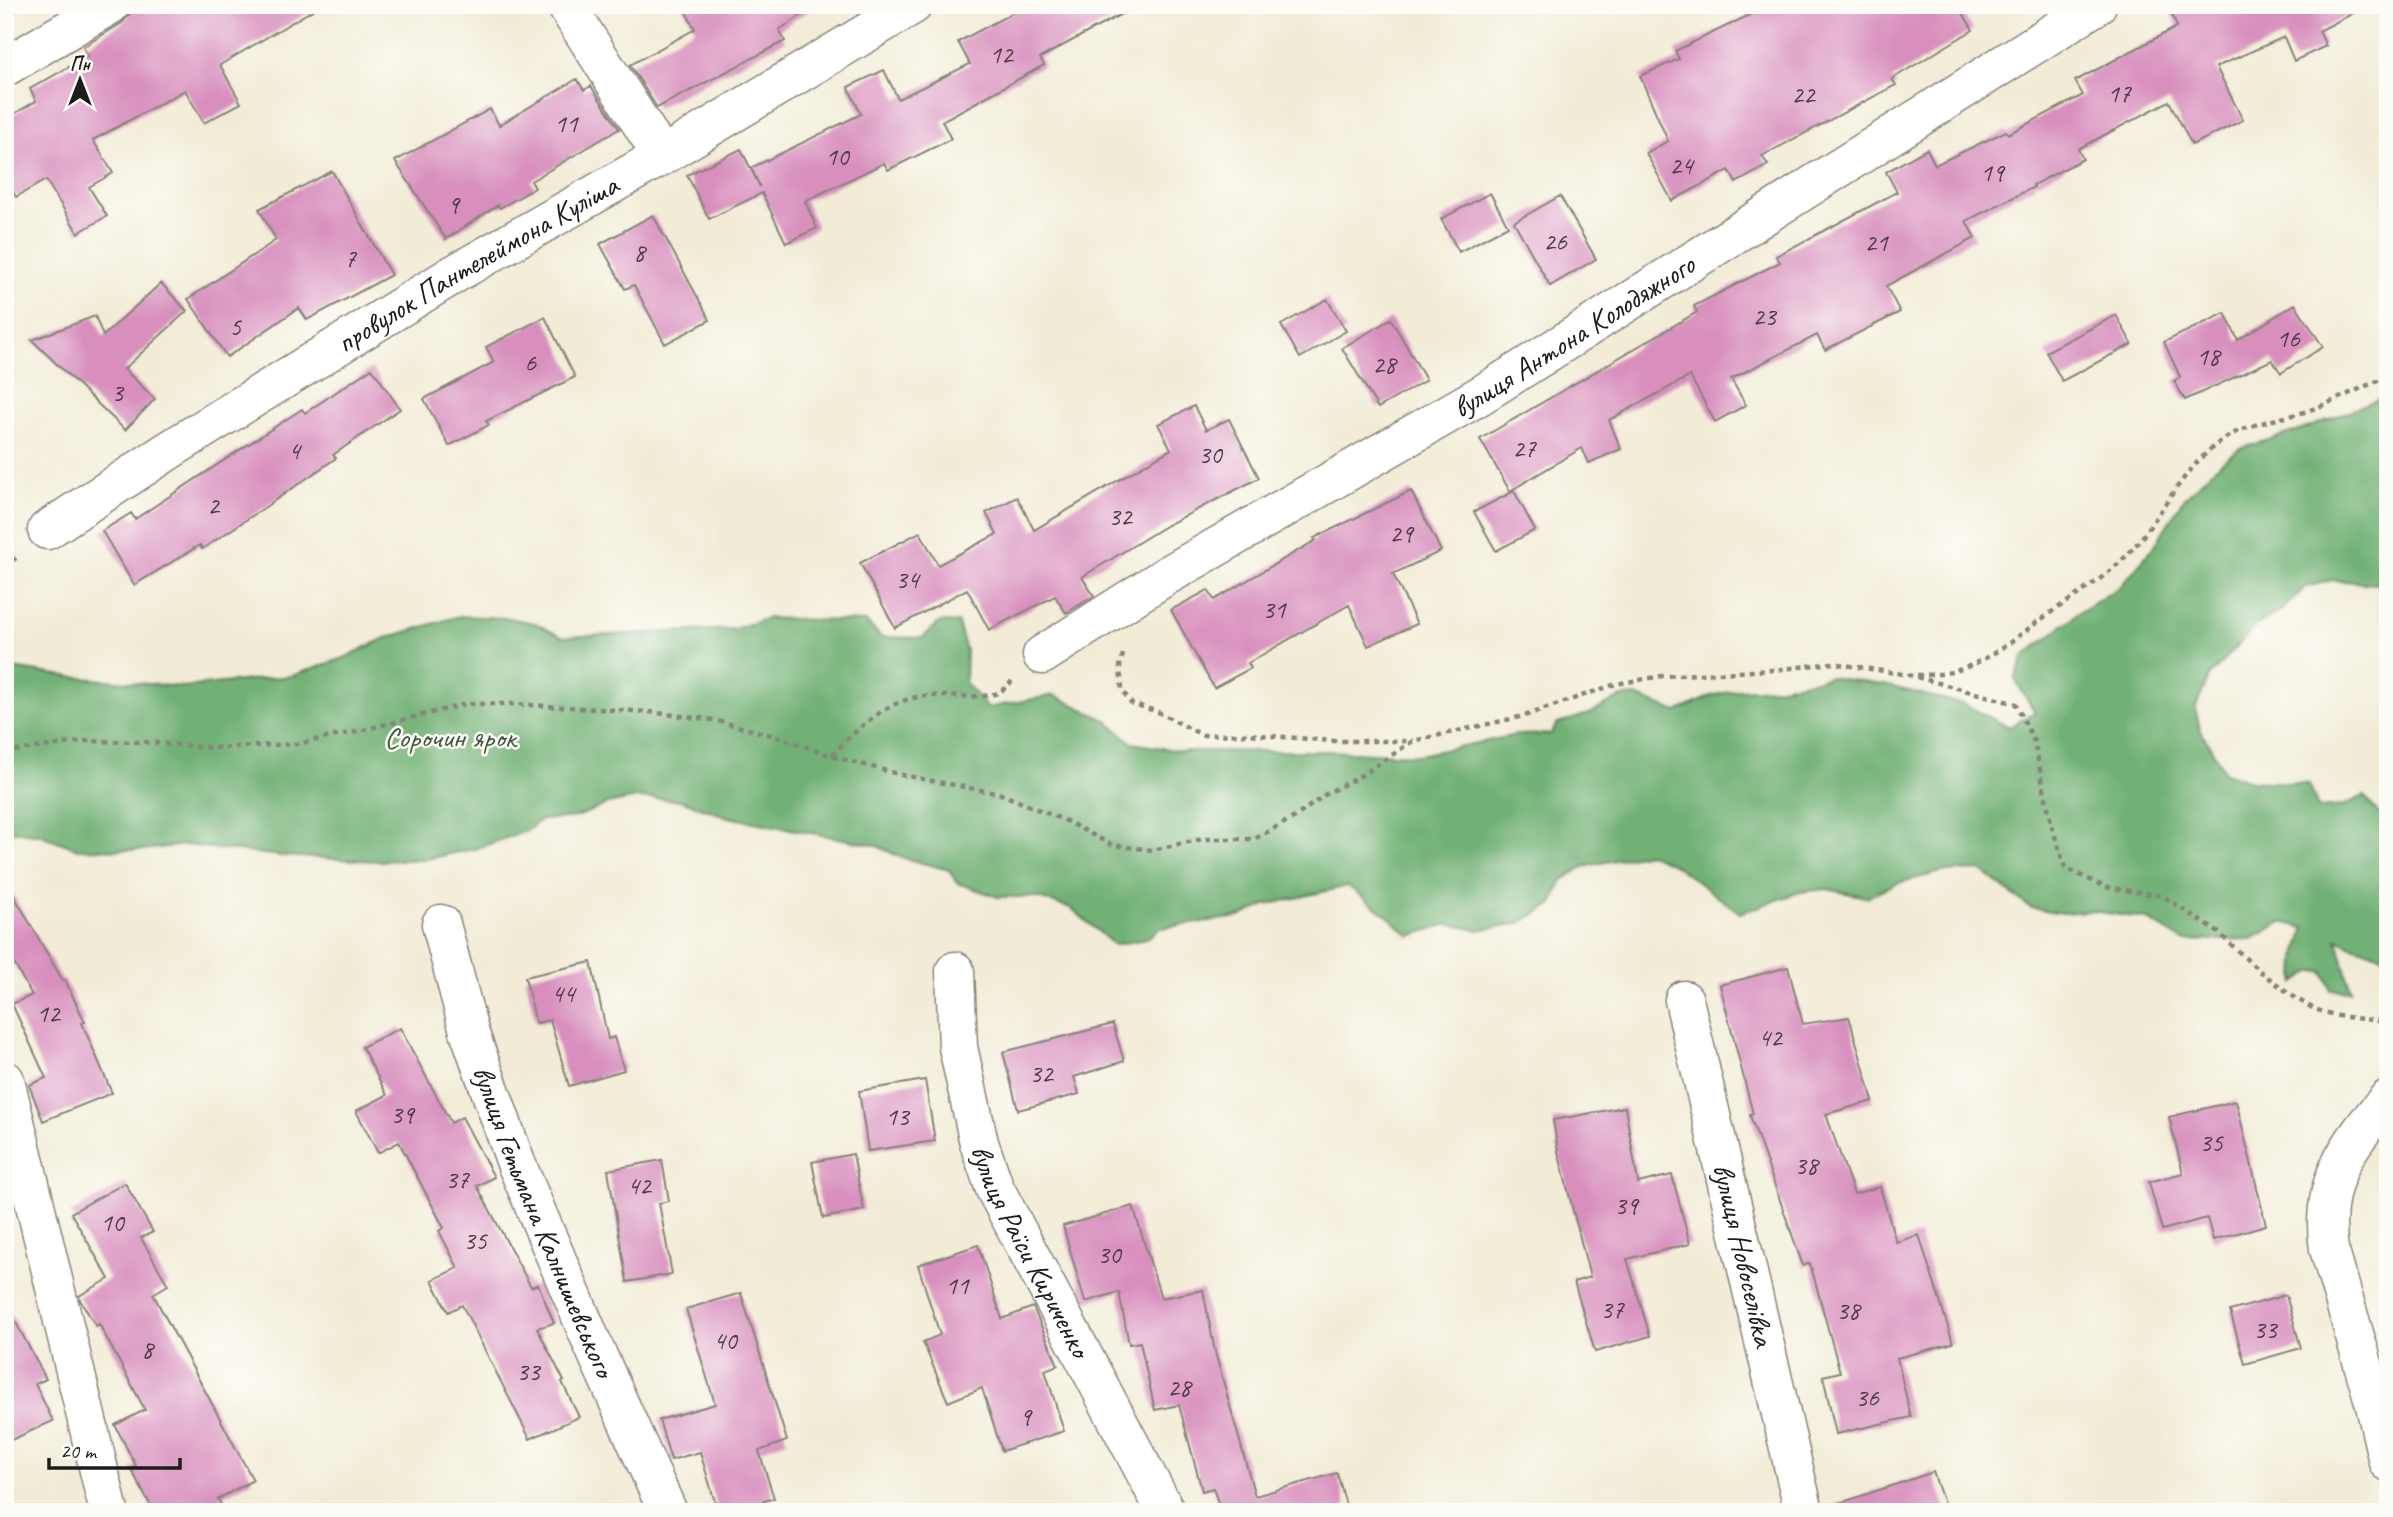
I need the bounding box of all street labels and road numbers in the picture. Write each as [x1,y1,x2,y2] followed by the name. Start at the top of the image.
[329,165,626,361] street label: провулок Пантелеймона Куліша
[1446,245,1703,426] street label: вулиця Антона Колодяжного
[464,1060,625,1386] street label: вулиця Гетьмана Калнишевського
[962,1140,1101,1367] street label: вулиця Раїси Кириченко
[1704,1160,1784,1352] street label: вулиця Новоселівка

